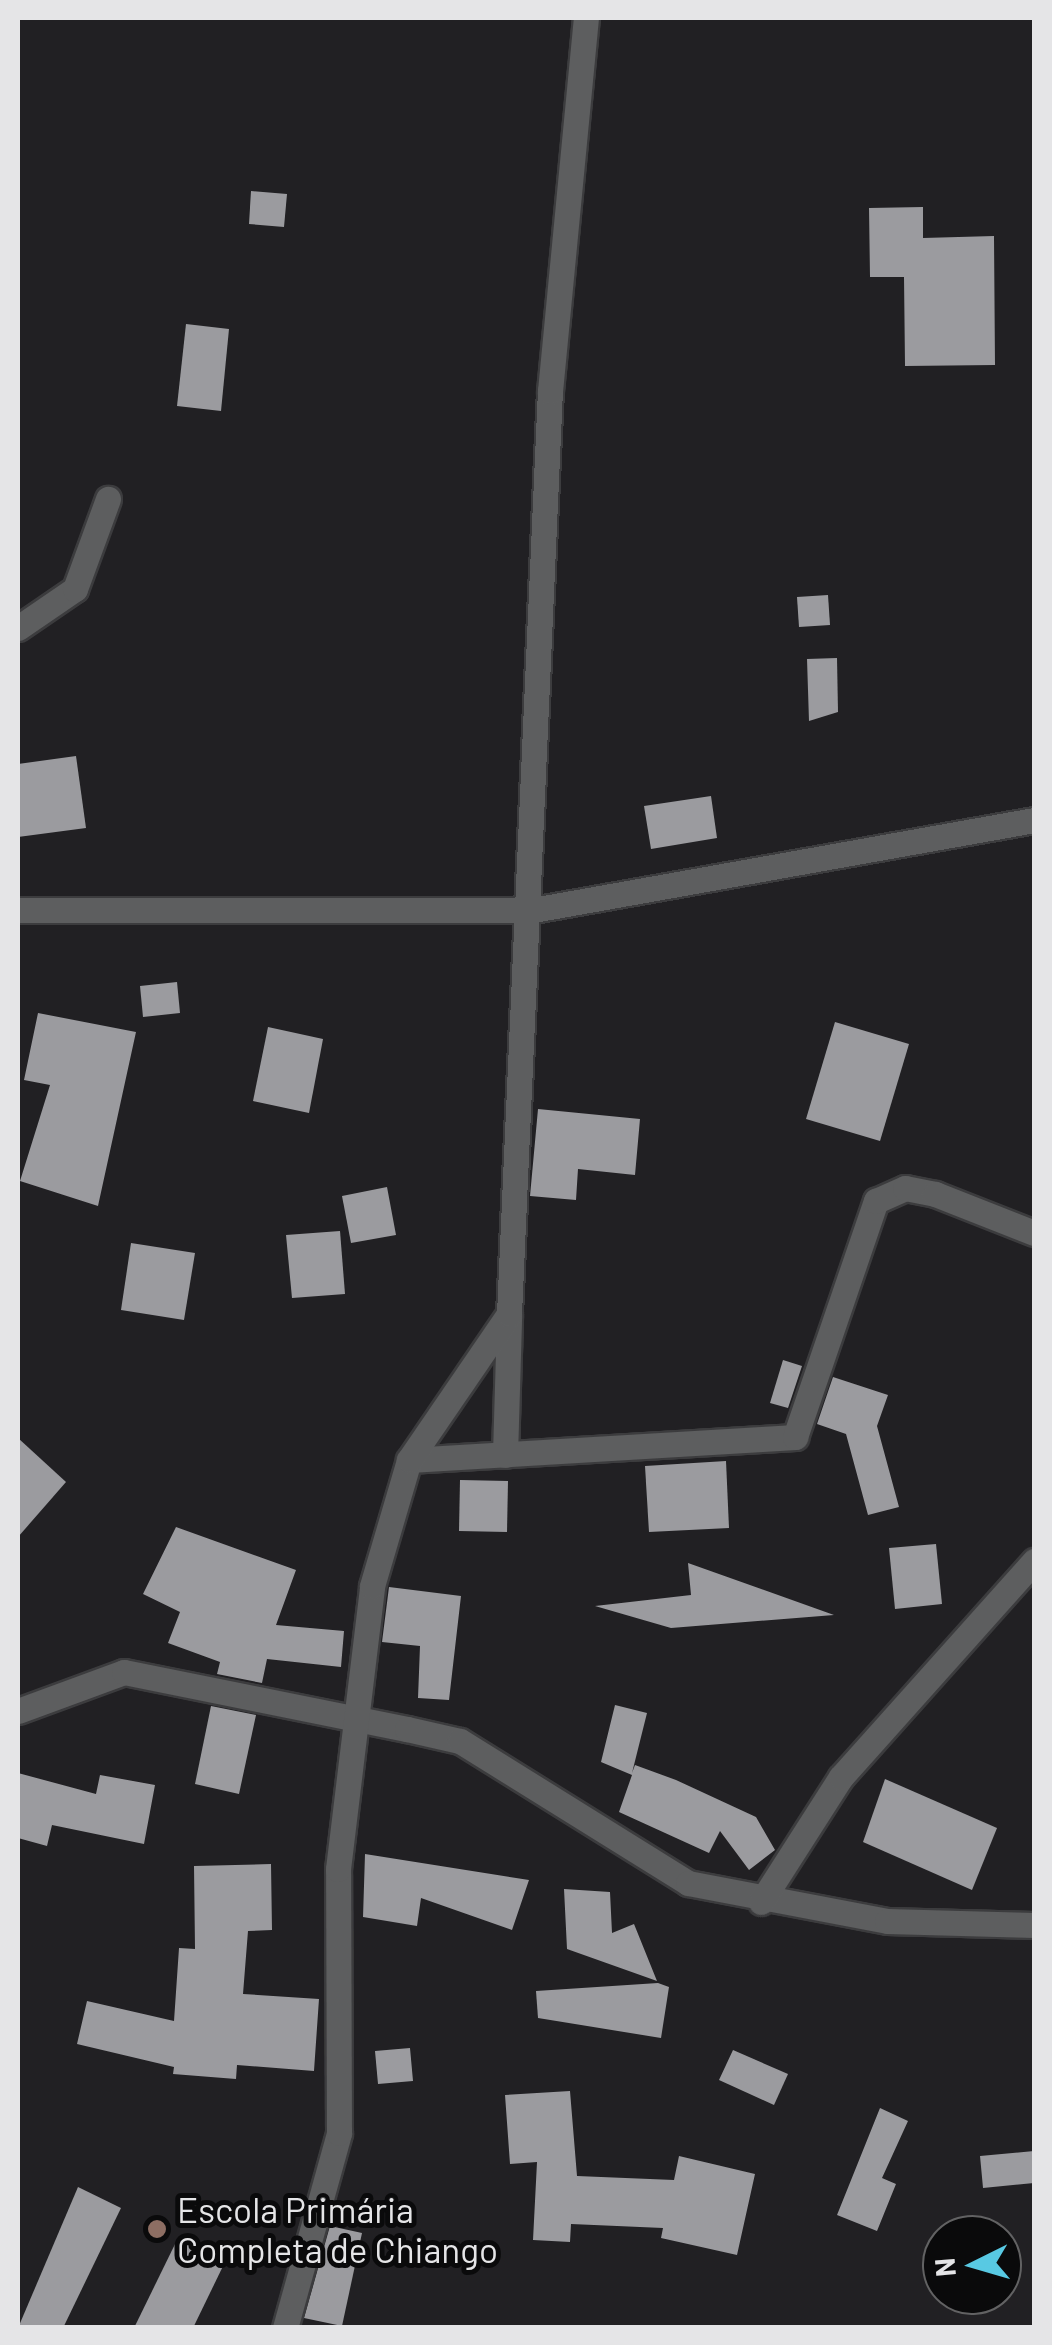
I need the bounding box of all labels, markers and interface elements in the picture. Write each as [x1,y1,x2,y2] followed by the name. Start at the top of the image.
[177,2188,498,2270] place label: Escola Primária Completa de Chiango
[922,2215,1022,2315] north arrow
[146,2218,168,2240] marker: Escola Primária Completa de Chiango
[926,2257,962,2278] text: N

